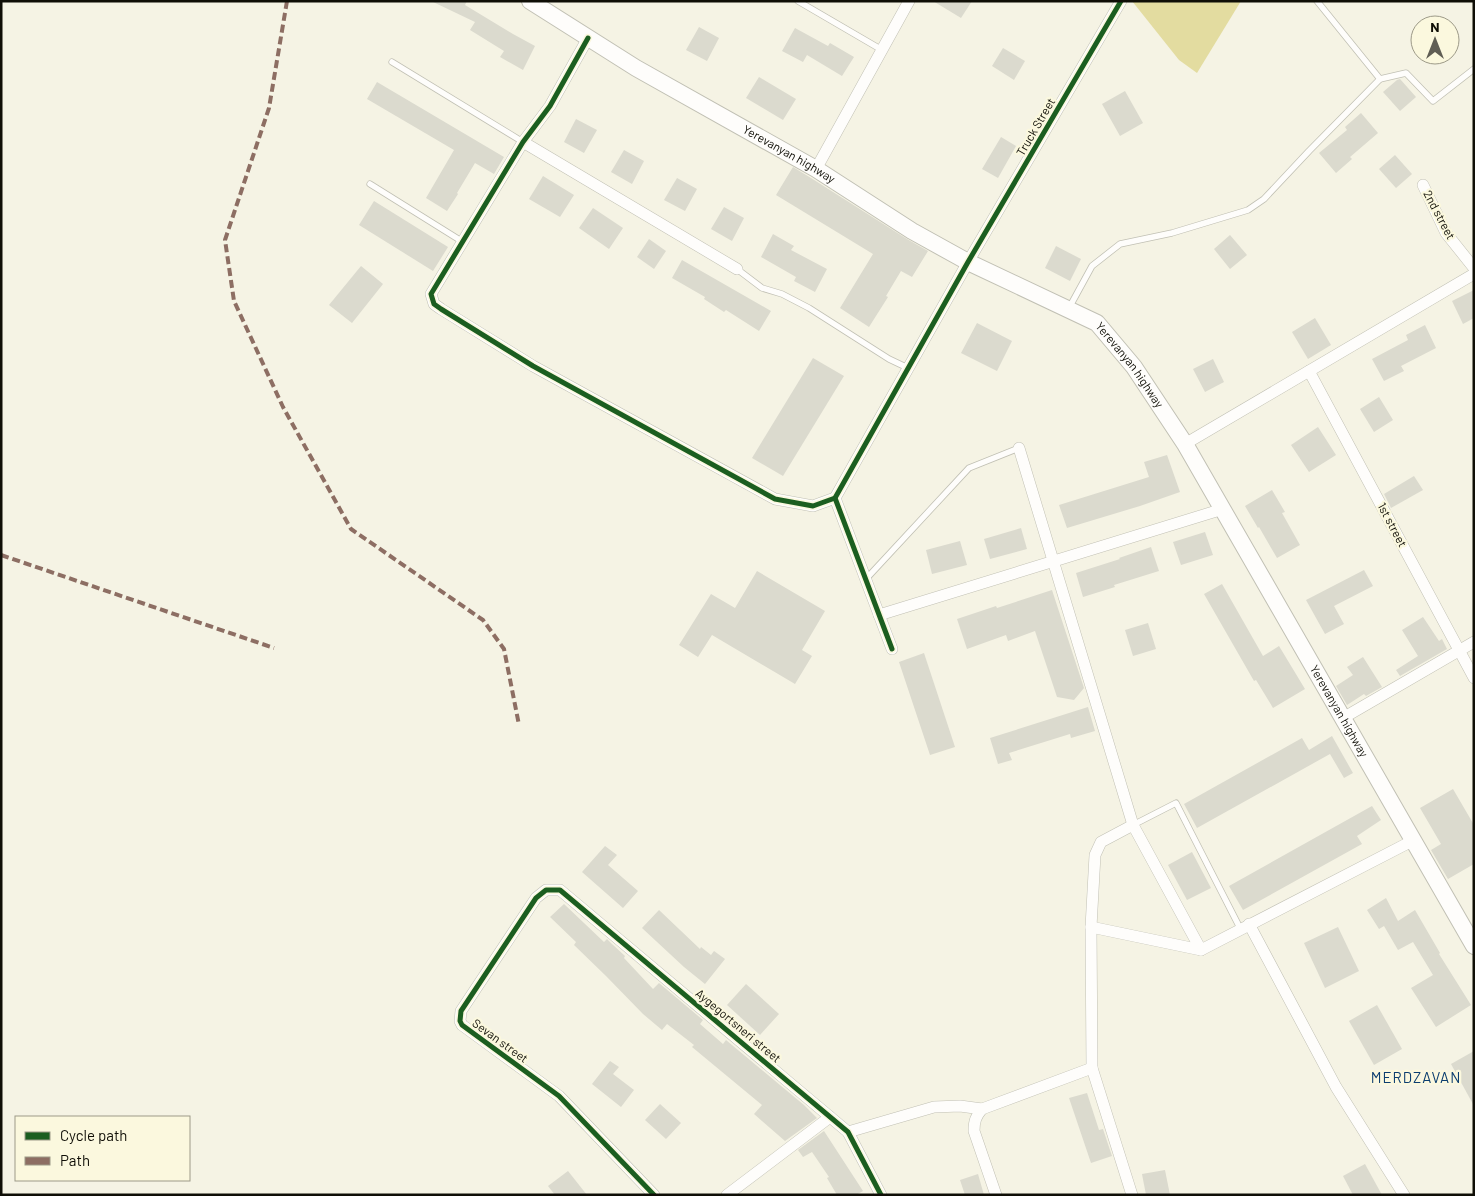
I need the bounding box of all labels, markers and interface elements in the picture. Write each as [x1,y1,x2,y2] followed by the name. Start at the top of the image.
[1410,15,1460,65] north arrow
[1430,18,1440,35] text: N
[1013,95,1057,158] street label: Truck Street
[741,122,839,186] street label: Yerevanyan highway
[1421,188,1459,241] street label: 2nd street
[1093,319,1167,410] street label: Yerevanyan highway
[1375,500,1410,549] street label: 1st street
[1308,662,1372,760] street label: Yerevanyan highway
[693,986,784,1065] street label: Aygegortsneri street
[470,1015,531,1065] street label: Sevan street
[1371,1068,1461,1086] district label: MERDZAVAN
[15,1116,190,1181] legend
[60,1126,127,1144] text: Cycle path
[60,1151,90,1169] text: Path

